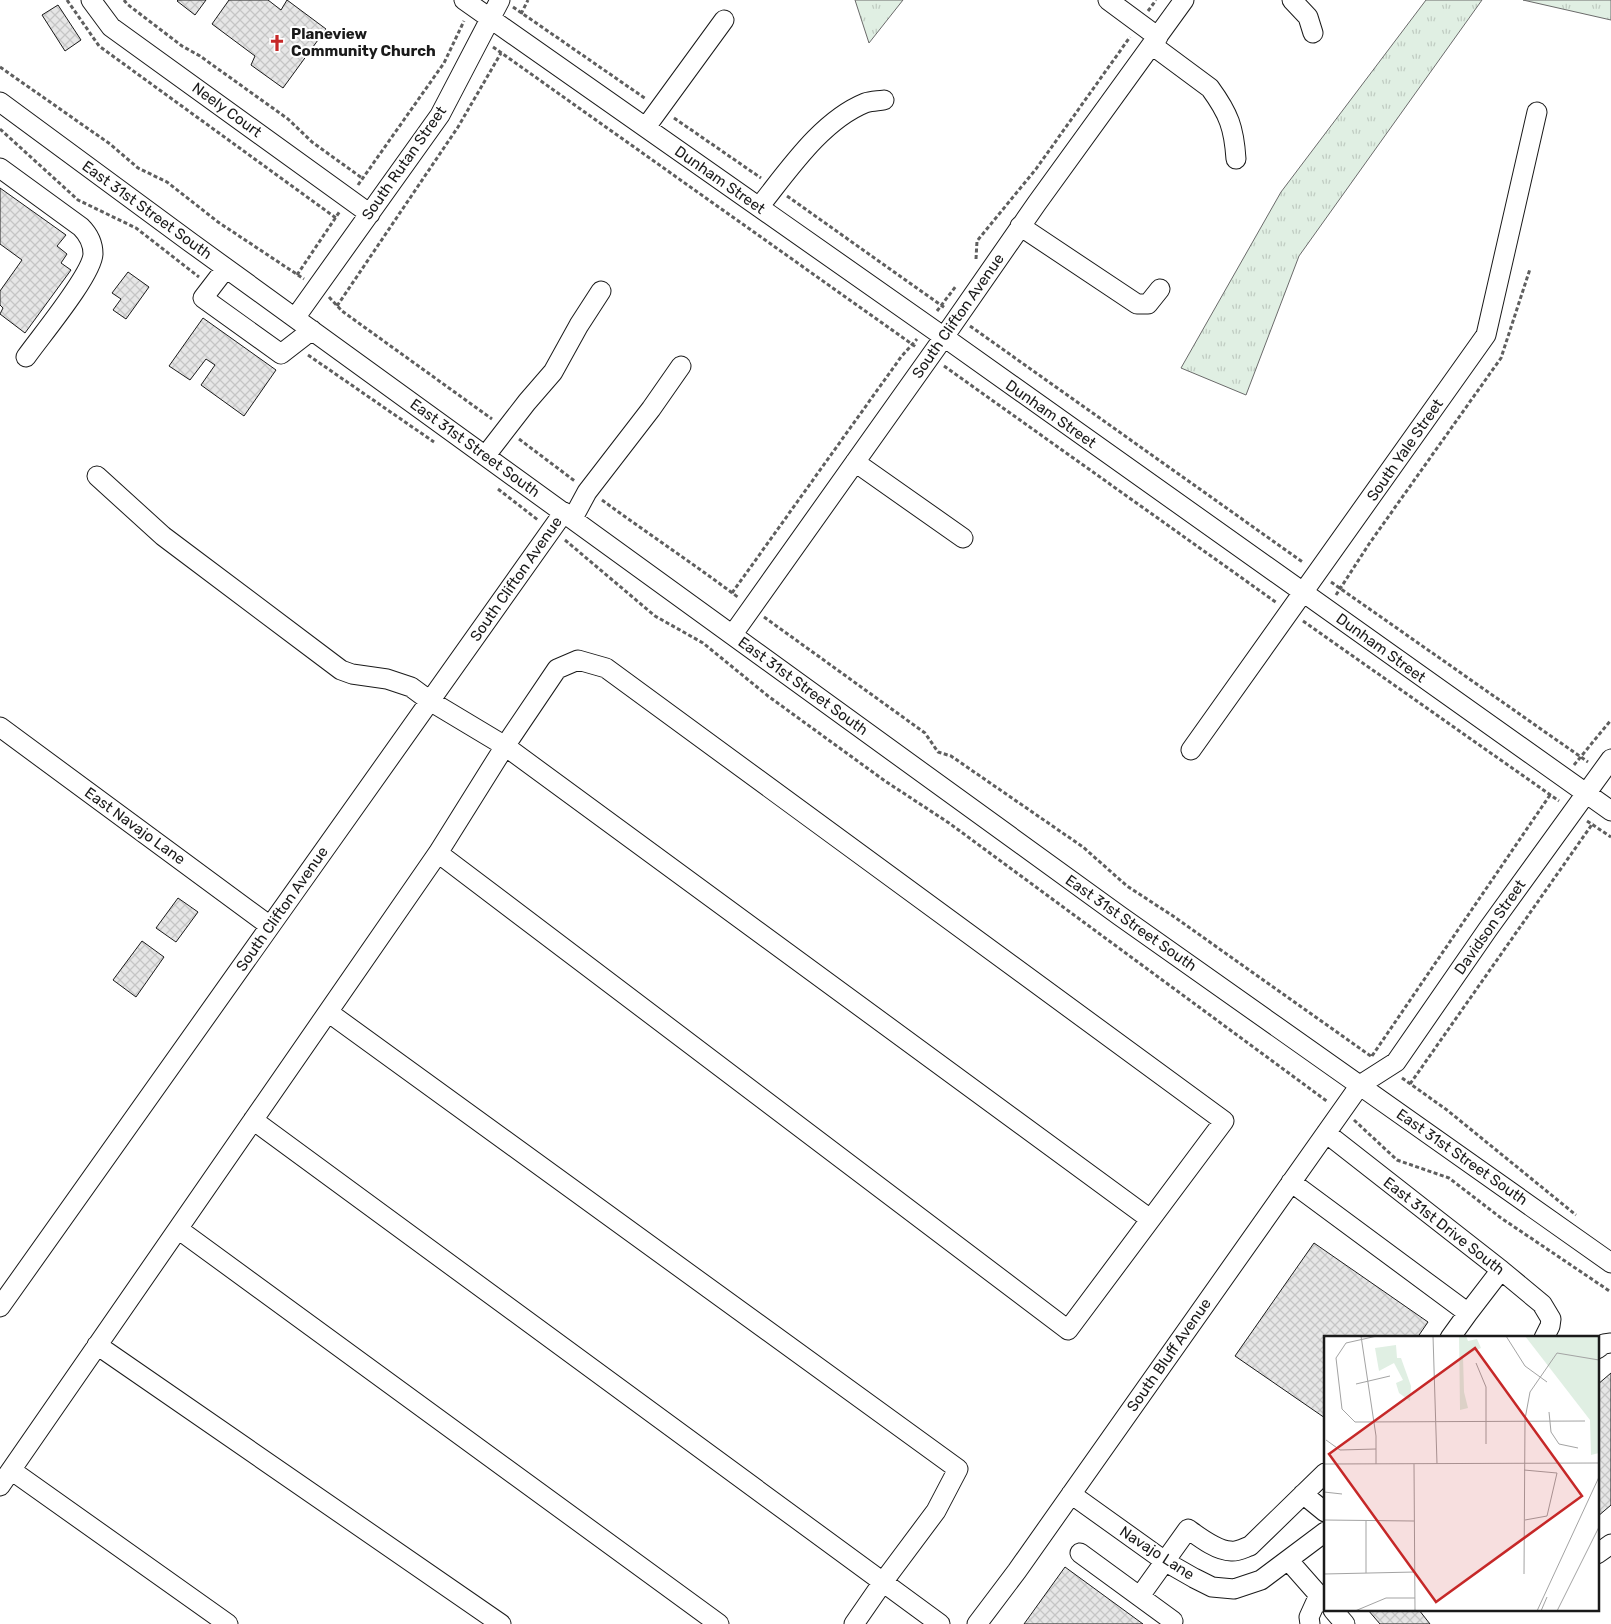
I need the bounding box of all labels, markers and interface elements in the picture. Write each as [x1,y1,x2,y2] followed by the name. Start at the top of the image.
[291,25,436,60] place label: Planeview Community Church
[267,33,287,53] church icon: Planeview Community Church
[189,79,265,141] street label: Neely Court
[358,103,450,223] street label: South Rutan Street
[671,142,769,218] street label: Dunham Street
[79,157,215,263] street label: East 31st Street South
[908,250,1008,382] street label: South Clifton Avenue
[1002,376,1100,452] street label: Dunham Street
[407,395,543,501] street label: East 31st Street South
[1363,395,1447,505] street label: South Yale Street
[466,513,566,645] street label: South Clifton Avenue
[1333,609,1429,687] street label: Dunham Street
[735,633,871,739] street label: East 31st Street South
[81,783,189,869] street label: East Navajo Lane
[232,843,332,975] street label: South Clifton Avenue
[1062,871,1200,975] street label: East 31st Street South
[1451,876,1529,978] street label: Davidson Street
[1393,1105,1531,1209] street label: East 31st Street South
[1380,1173,1508,1279] street label: East 31st Drive South
[1123,1295,1215,1415] street label: South Bluff Avenue
[1324,1336,1598,1612] inset map
[1116,1522,1198,1584] street label: Navajo Lane

